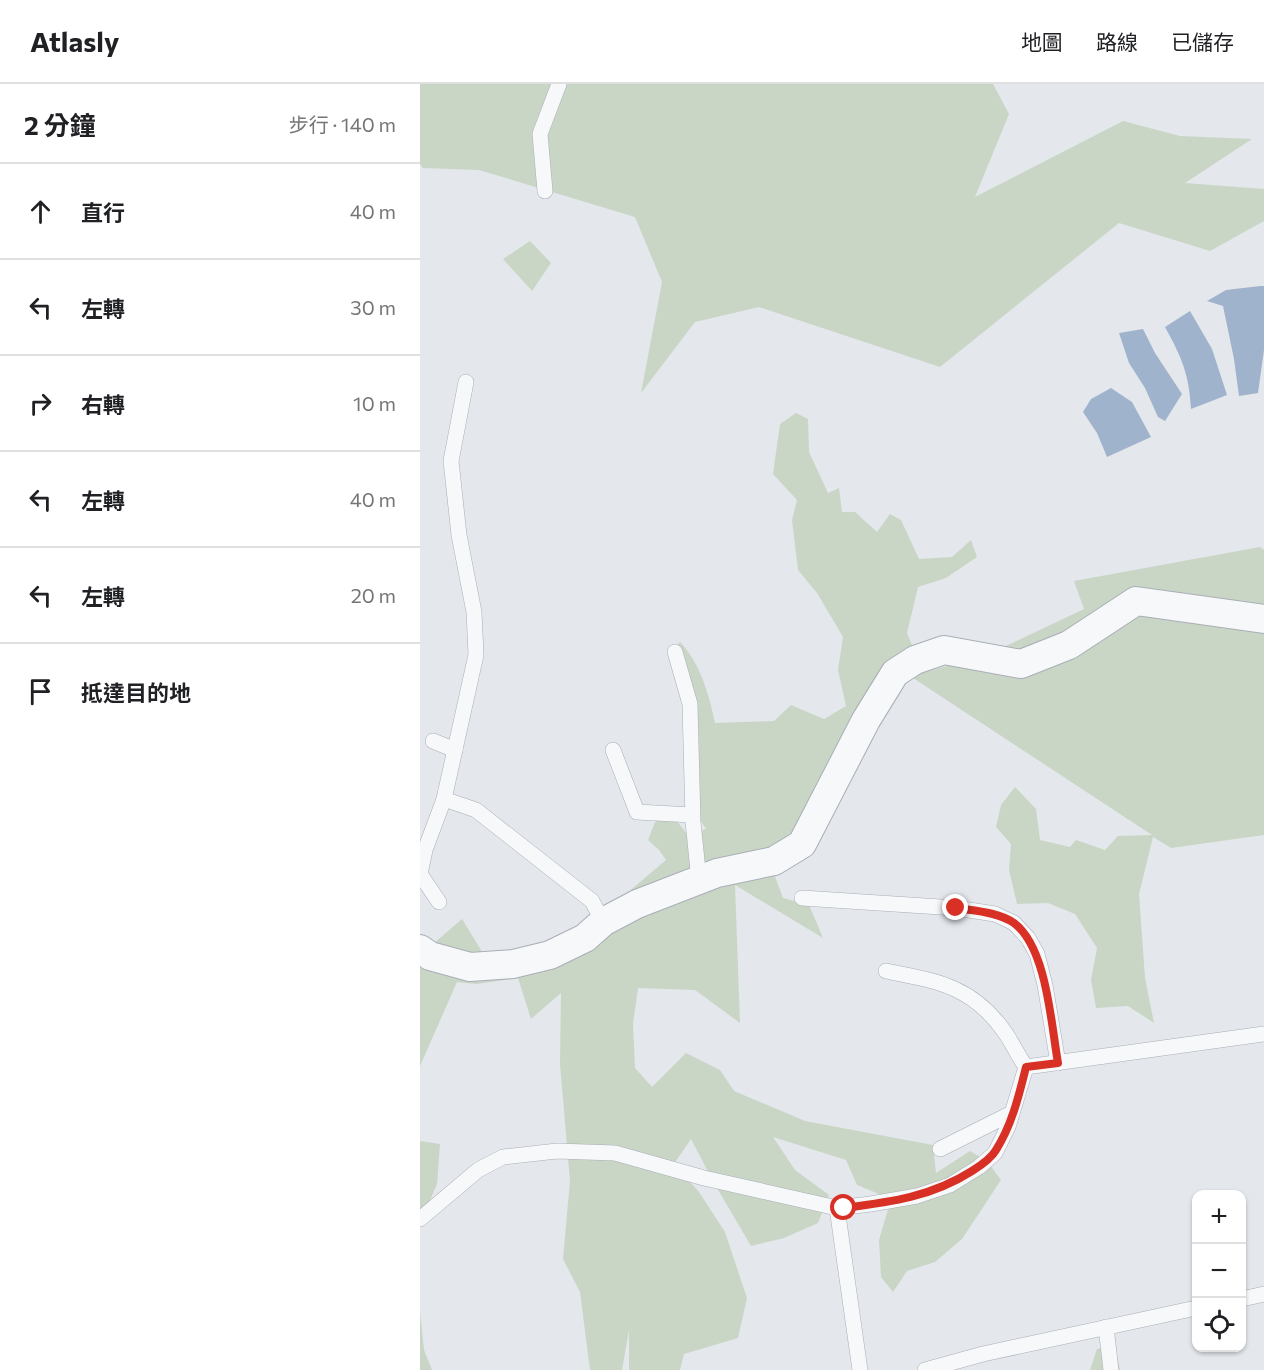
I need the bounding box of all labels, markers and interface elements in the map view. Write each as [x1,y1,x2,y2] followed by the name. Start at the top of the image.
[30,24,119,58] text: Atlasly
[1021,29,1063,54] text: 地圖
[1096,29,1138,54] text: 路線
[1171,29,1234,54] text: 已儲存
[24,109,96,140] text: 2 分鐘
[289,112,396,136] text: 步行 · 140 m
[24,195,57,228] icon: ahead
[81,199,125,226] text: 直行
[350,199,396,223] text: 40 m
[24,291,57,324] icon: left
[81,295,125,322] text: 左轉
[350,295,396,319] text: 30 m
[24,387,57,420] icon: right
[81,391,125,418] text: 右轉
[353,391,396,415] text: 10 m
[24,483,57,516] icon: left
[81,487,125,514] text: 左轉
[350,487,396,511] text: 40 m
[24,579,57,612] icon: left
[81,583,125,610] text: 左轉
[351,583,396,607] text: 20 m
[24,675,57,708] icon: arrive
[81,679,191,706] text: 抵達目的地
[942,894,968,920] route end
[1192,1190,1246,1352] map controls
[1192,1190,1246,1244] button: +
[830,1194,856,1220] route start
[1192,1244,1246,1298] button: −
[1192,1298,1246,1352] button: locate

